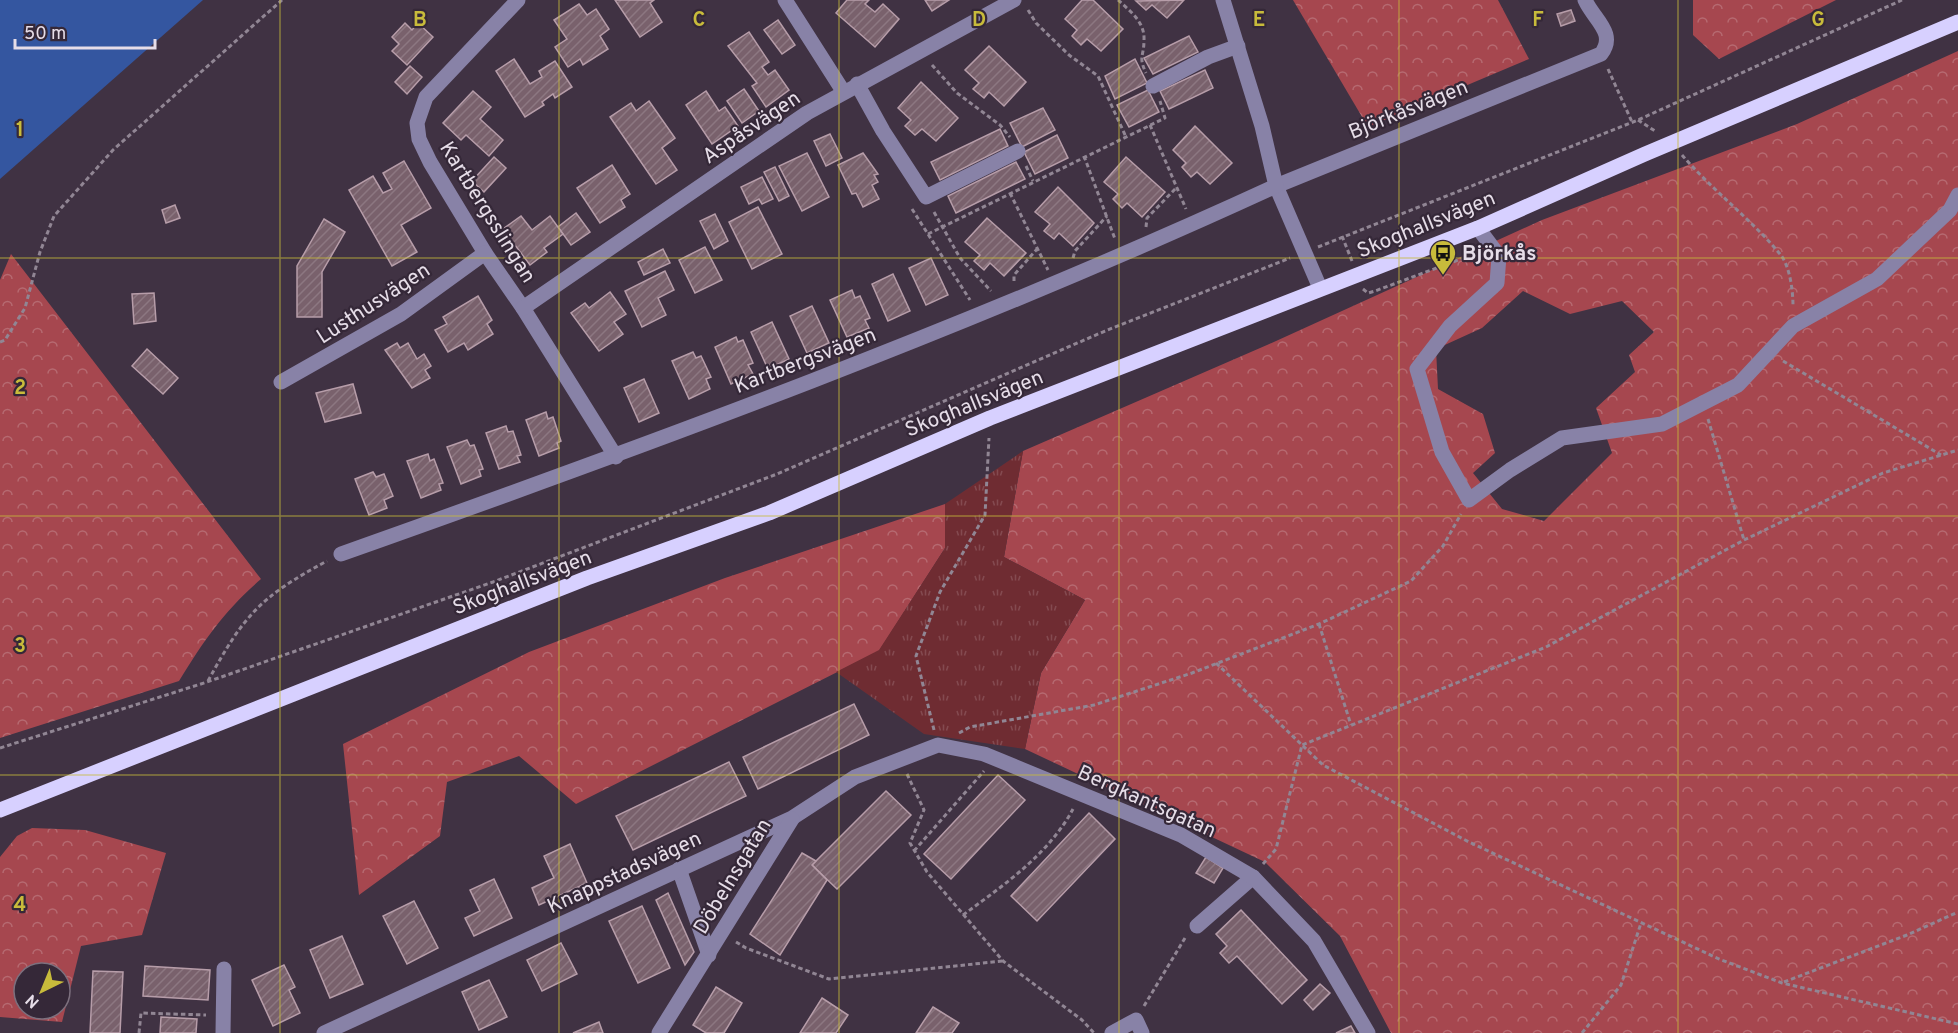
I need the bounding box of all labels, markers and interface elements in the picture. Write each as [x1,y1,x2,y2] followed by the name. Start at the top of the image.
[413,8,427,34] text: B
[693,8,705,34] text: C
[972,8,986,34] text: D
[1253,8,1265,34] text: E
[1532,8,1544,34] text: F
[1811,8,1825,34] text: G
[15,12,154,50] scale bar
[24,23,66,46] text: 50 m
[1345,74,1472,147] street label: Björkåsvägen
[698,86,806,171] street label: Aspåsvägen
[16,118,24,144] text: 1
[432,137,541,289] street label: Kartbergsslingan
[1353,185,1500,265] street label: Skoghallsvägen
[1428,238,1458,276] bus stop icon: Björkås
[1462,241,1537,268] place label: Björkås
[312,257,436,351] street label: Lusthusvägen
[731,322,880,401] street label: Kartbergsvägen
[901,364,1048,444] street label: Skoghallsvägen
[14,376,26,402] text: 2
[449,544,596,622] street label: Skoghallsvägen
[14,634,26,660] text: 3
[1073,760,1220,845] street label: Bergkantsgatan
[688,814,778,940] street label: Döbelnsgatan
[543,826,706,921] street label: Knappstadsvägen
[14,893,26,919] text: 4
[12,961,72,1021] north arrow
[22,989,44,1012] text: N

